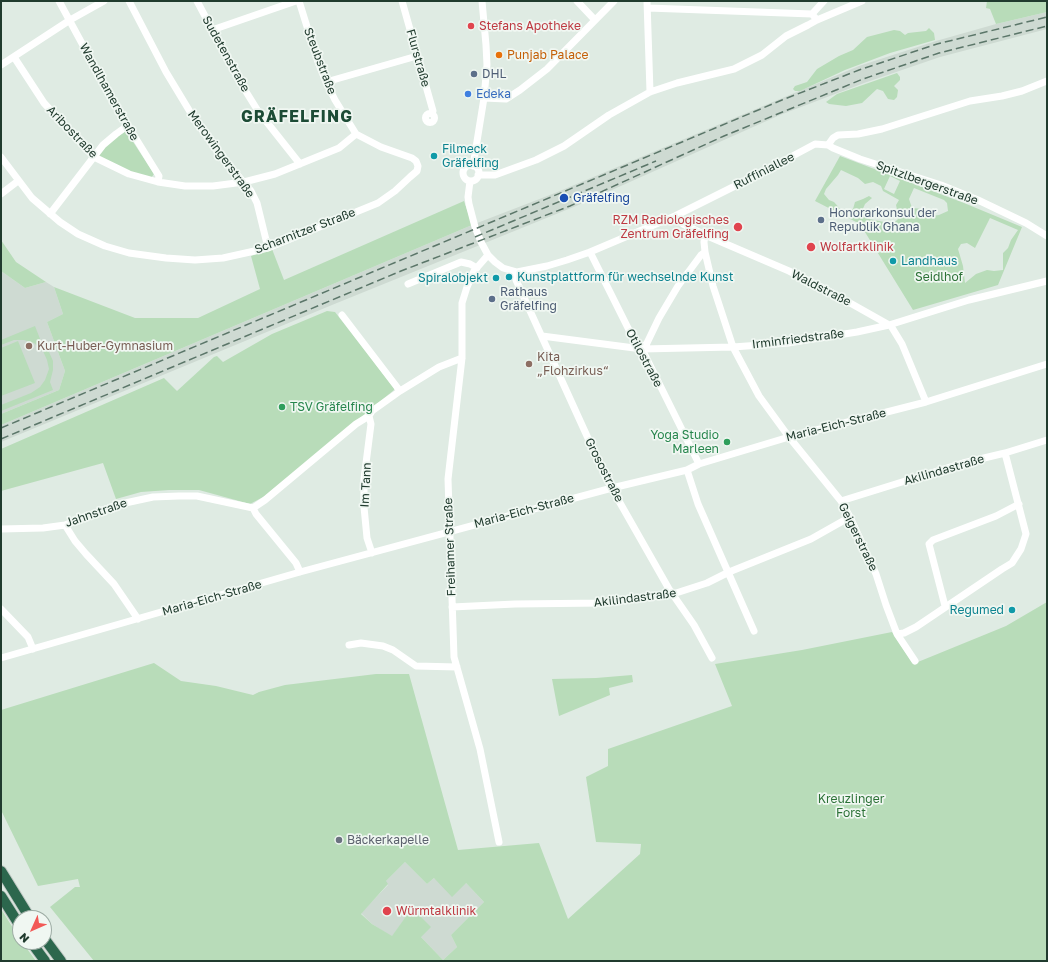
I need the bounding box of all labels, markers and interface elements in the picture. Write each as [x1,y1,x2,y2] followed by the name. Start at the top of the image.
[199,13,253,95] street label: Sudetenstraße
[479,19,581,33] place label: Stefans Apotheke
[466,21,476,31] marker: Stefans Apotheke
[301,26,339,96] street label: Steubstraße
[403,27,433,89] street label: Flurstraße
[76,41,142,143] street label: Wandlhamerstraße
[507,48,589,62] place label: Punjab Palace
[494,50,504,60] marker: Punjab Palace
[482,67,506,81] place label: DHL
[469,69,479,79] marker: DHL
[476,87,511,101] place label: Edeka
[463,89,473,99] marker: Edeka
[44,103,100,161] street label: Aribostraße
[184,107,258,201] street label: Merowingerstraße
[241,107,353,127] district label: GRÄFELFING
[442,142,499,170] place label: Filmeck Gräfelfing
[731,150,797,192] street label: Ruffiniallee
[429,151,439,161] marker: Filmeck Gräfelfing
[874,158,980,208] street label: Spitzlbergerstraße
[573,191,630,205] place label: Gräfelfing
[558,192,570,204] marker: Gräfelfing
[252,205,358,257] street label: Scharnitzer Straße
[829,206,937,234] place label: Honorarkonsul der Republik Ghana
[613,213,729,241] place label: RZM Radiologisches Zentrum Gräfelfing
[816,215,826,225] marker: Honorarkonsul der Republik Ghana
[732,221,744,233] marker: RZM Radiologisches Zentrum Gräfelfing
[820,240,894,254] place label: Wolfartklinik
[805,241,817,253] marker: Wolfartklinik
[901,254,957,268] place label: Landhaus
[888,256,898,266] marker: Landhaus
[789,267,853,309] street label: Waldstraße
[517,270,733,284] place label: Kunstplattform für wechselnde Kunst
[915,270,963,284] park label: Seidlhof
[418,271,488,285] place label: Spiralobjekt
[504,272,514,282] marker: Kunstplattform für wechselnde Kunst
[491,273,501,283] marker: Spiralobjekt
[500,285,557,313] place label: Rathaus Gräfelfing
[487,294,497,304] marker: Rathaus Gräfelfing
[623,326,665,390] street label: Otilostraße
[751,326,845,352] street label: Irminfriedstraße
[37,339,173,353] place label: Kurt-Huber-Gymnasium
[24,341,34,351] marker: Kurt-Huber-Gymnasium
[537,350,609,378] place label: Kita „Flohzirkus“
[524,359,534,369] marker: Kita „Flohzirkus“
[290,400,373,414] place label: TSV Gräfelfing
[277,402,287,412] marker: TSV Gräfelfing
[784,406,888,444] street label: Maria-Eich-Straße
[651,428,719,456] place label: Yoga Studio Marleen
[582,435,626,505] street label: Grosostraße
[722,437,732,447] marker: Yoga Studio Marleen
[902,452,986,488] street label: Akilindastraße
[358,462,374,508] street label: Im Tann
[472,491,576,531] street label: Maria-Eich-Straße
[63,496,129,530] street label: Jahnstraße
[441,497,459,597] street label: Freihamer Straße
[835,501,881,573] street label: Geigerstraße
[161,577,263,619] street label: Maria-Eich-Straße
[593,586,677,610] street label: Akilindastraße
[949,603,1004,617] place label: Regumed
[1007,605,1017,615] marker: Regumed
[818,792,884,820] park label: Kreuzlinger Forst
[347,833,429,847] place label: Bäckerkapelle
[334,835,344,845] marker: Bäckerkapelle
[396,904,476,918] place label: Würmtalklinik
[381,905,393,917] marker: Würmtalklinik
[12,910,52,950] north arrow
[16,931,31,946] text: N

